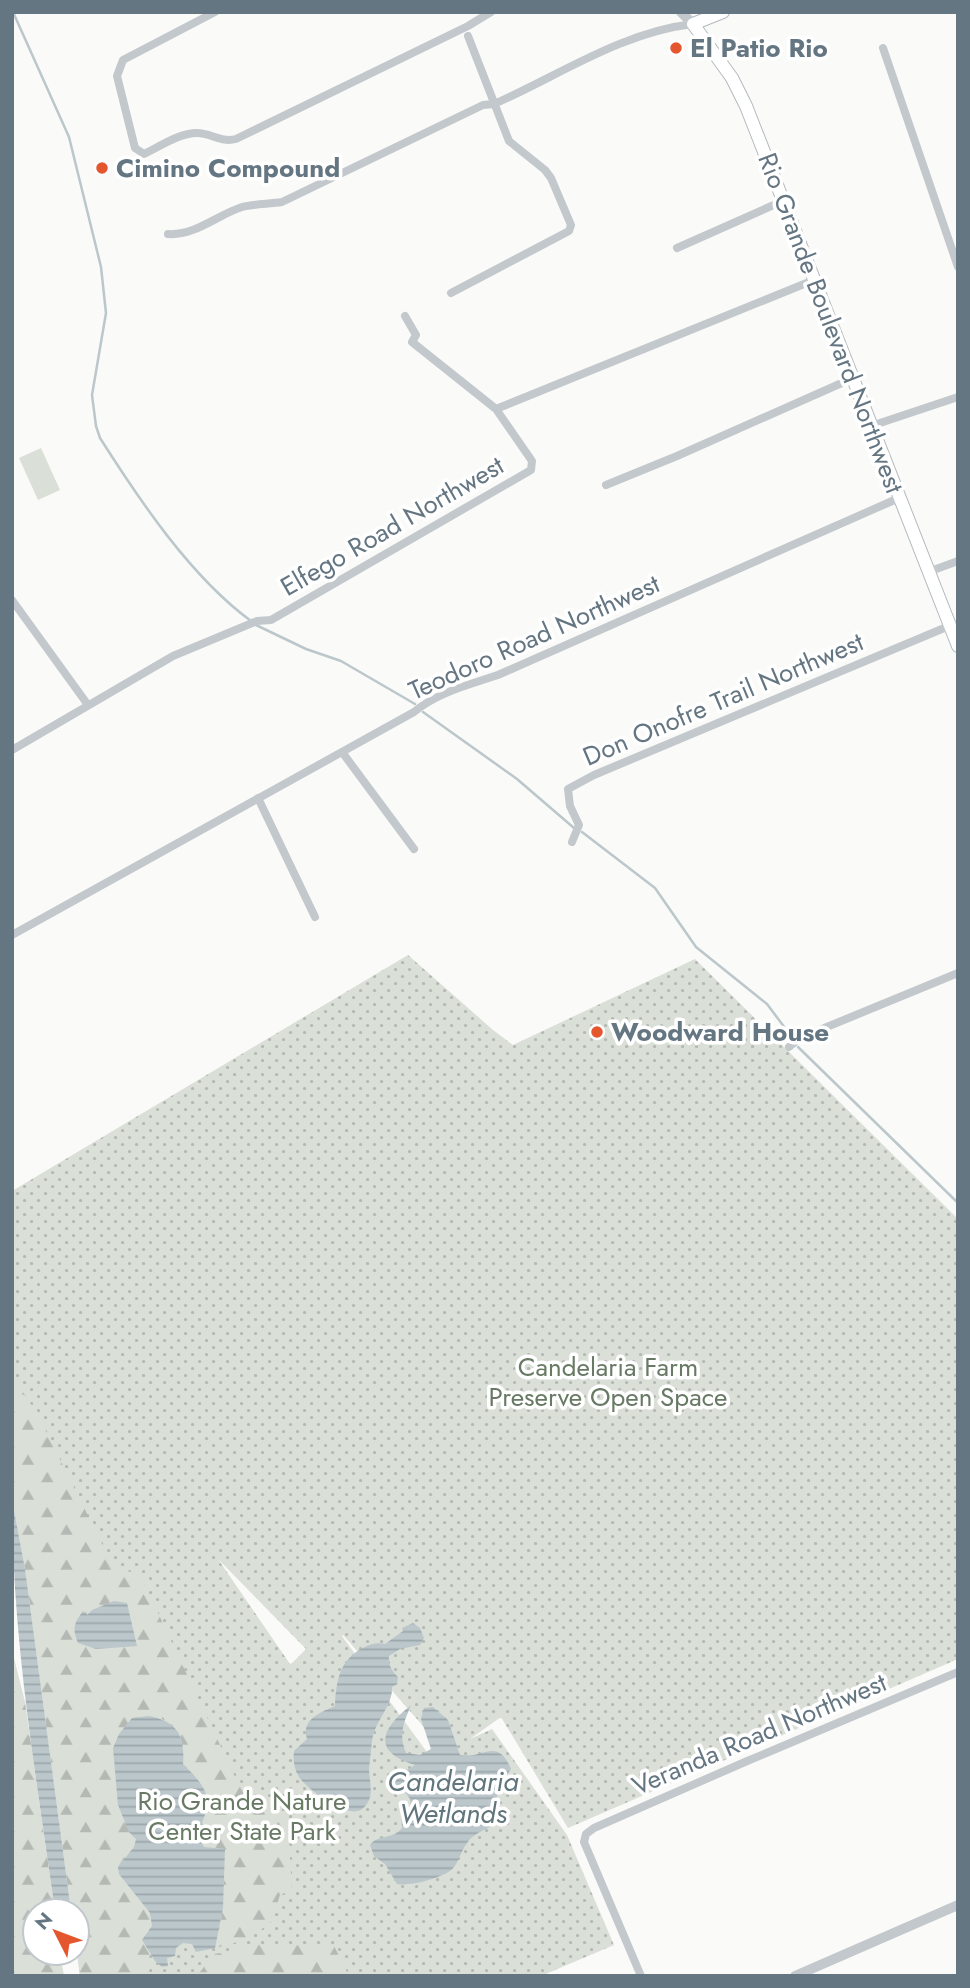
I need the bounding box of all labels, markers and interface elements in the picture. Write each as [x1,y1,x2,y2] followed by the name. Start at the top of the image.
[690,29,828,67] place label: El Patio Rio
[668,40,684,56] marker: El Patio Rio
[748,147,914,499] street label: Rio Grande Boulevard Northwest
[116,149,340,187] place label: Cimino Compound
[94,160,110,176] marker: Cimino Compound
[273,446,511,606] street label: Elfego Road Northwest
[403,564,666,709] street label: Teodoro Road Northwest
[577,622,870,775] street label: Don Onofre Trail Northwest
[611,1013,829,1051] place label: Woodward House
[589,1024,605,1040] marker: Woodward House
[488,1348,728,1416] park label: Candelaria Farm Preserve Open Space
[626,1663,893,1805] street label: Veranda Road Northwest
[387,1761,519,1834] water label: Candelaria Wetlands
[137,1782,347,1850] park label: Rio Grande Nature Center State Park
[21,1897,91,1967] north arrow
[29,1906,59,1936] text: N

